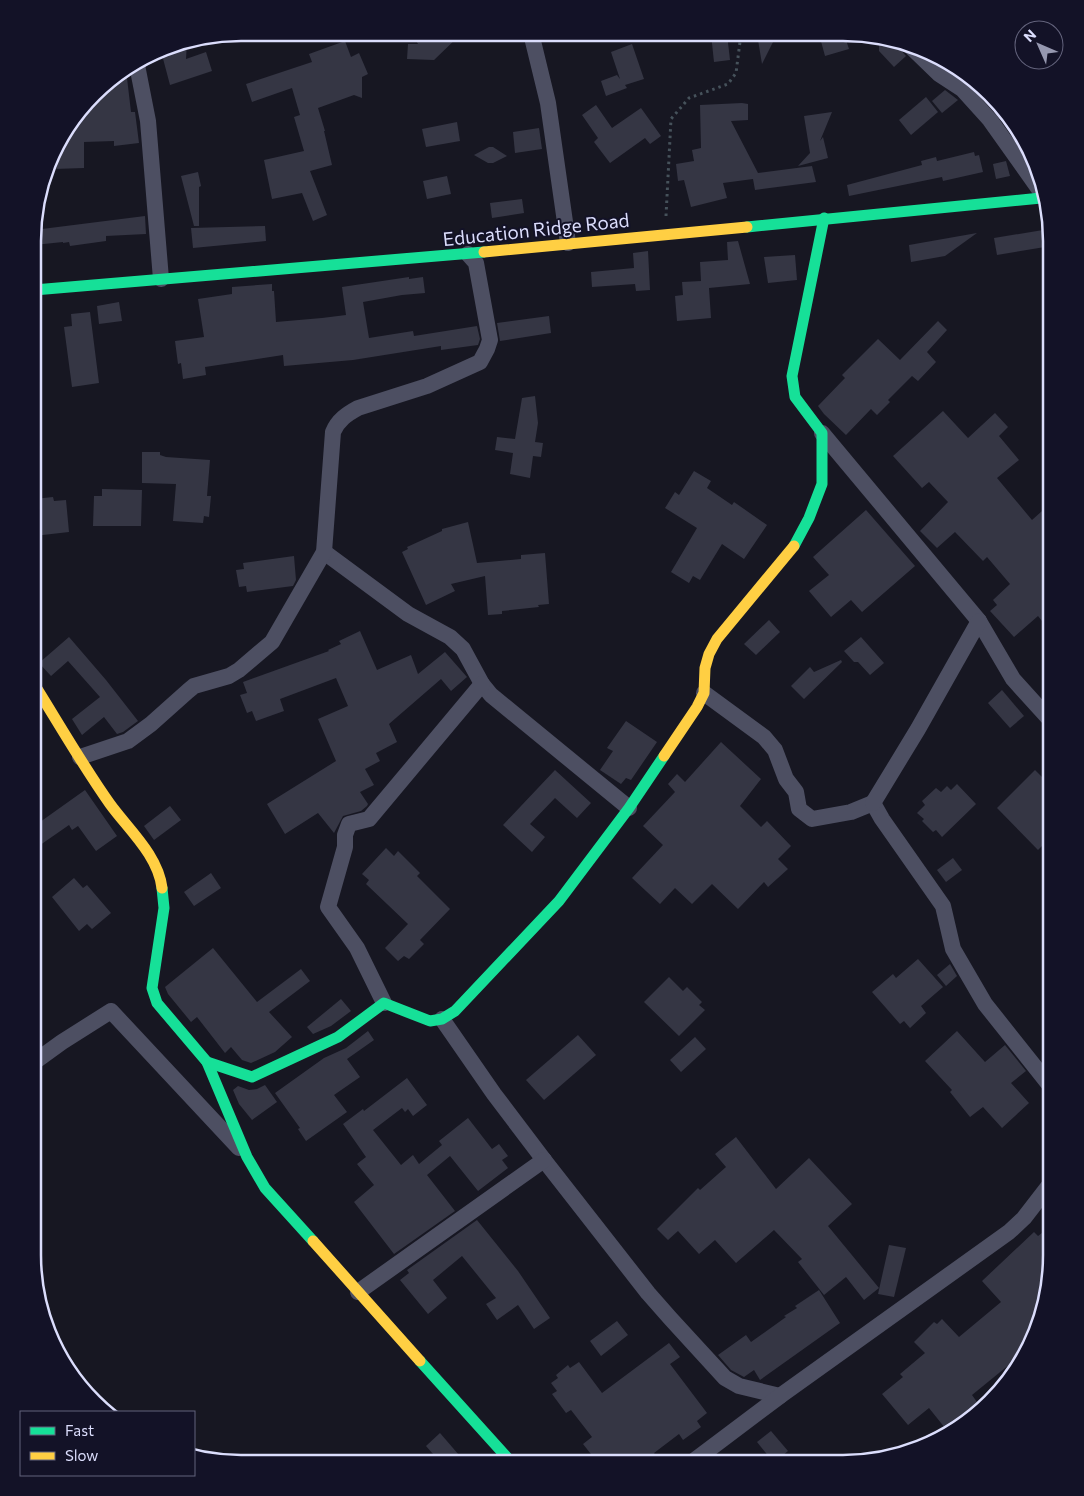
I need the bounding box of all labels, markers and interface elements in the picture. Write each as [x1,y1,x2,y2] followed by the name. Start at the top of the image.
[1014,20,1064,70] north arrow
[1020,26,1039,45] text: N
[442,208,630,250] street label: Education Ridge Road
[20,1411,195,1476] legend
[65,1421,94,1439] text: Fast
[65,1446,98,1464] text: Slow

